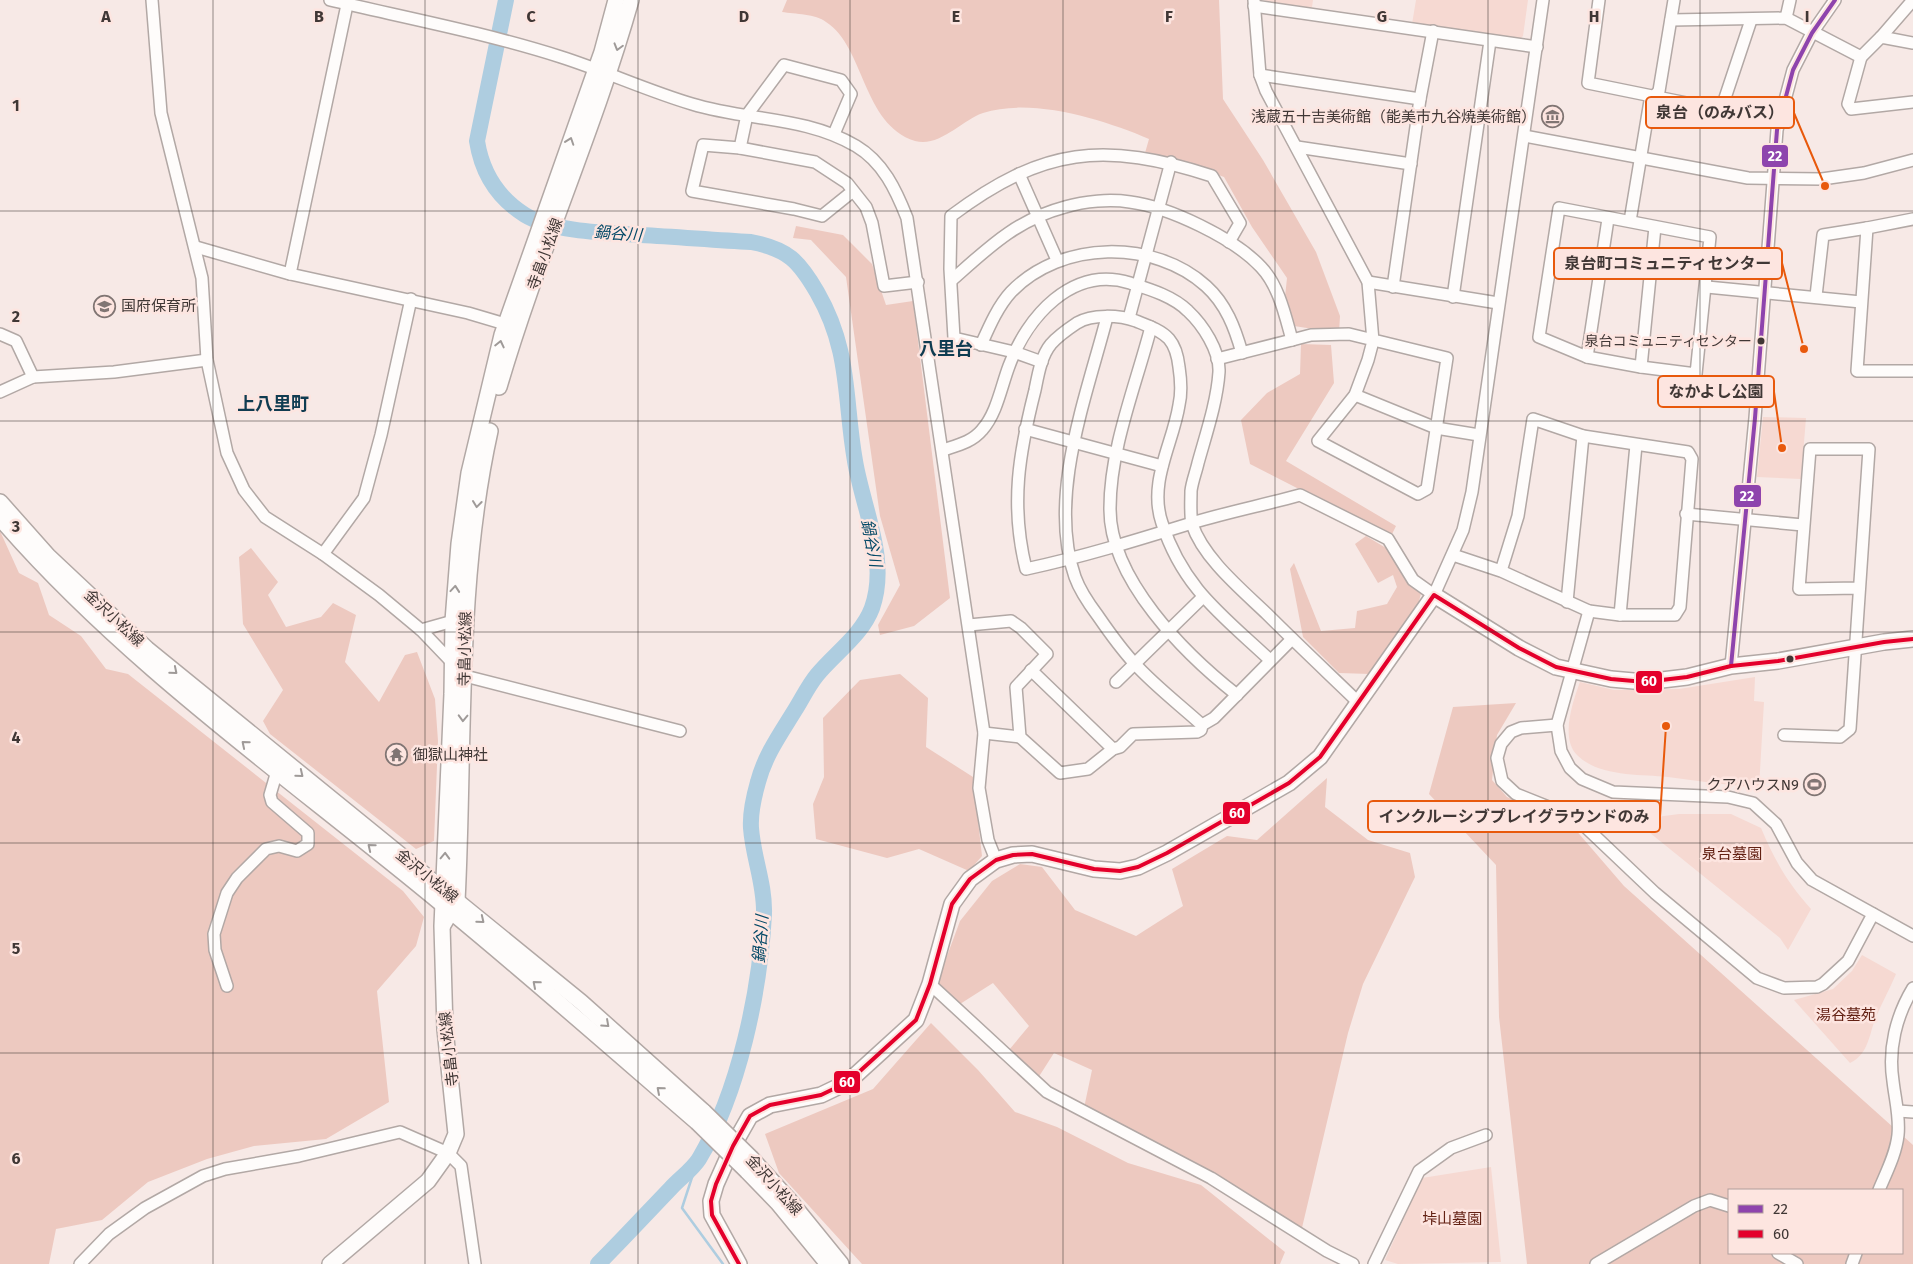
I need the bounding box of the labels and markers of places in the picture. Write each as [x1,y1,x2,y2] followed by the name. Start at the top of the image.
[1646,97,1794,128] callout: 泉台（のみバス）
[1540,105,1564,129] museum icon: 浅蔵五十吉美術館（能美市九谷焼美術館）
[1251,108,1536,126] place label: 浅蔵五十吉美術館（能美市九谷焼美術館）
[1554,248,1782,279] callout: 泉台町コミュニティセンター
[93,294,117,318] school or university icon: 国府保育所
[121,297,196,315] place label: 国府保育所
[1585,333,1752,350] place label: 泉台コミュニティセンター
[1756,336,1766,346] marker: 泉台コミュニティセンター
[1658,376,1774,407] callout: なかよし公園
[1785,654,1795,664] unlabelled marker
[385,743,409,767] temple icon: 御獄山神社
[413,746,488,764] place label: 御獄山神社
[1803,773,1827,797] sports icon: クアハウスN9
[1706,776,1799,794] place label: クアハウスN9
[1368,801,1660,832] callout: インクルーシブプレイグラウンドのみ

